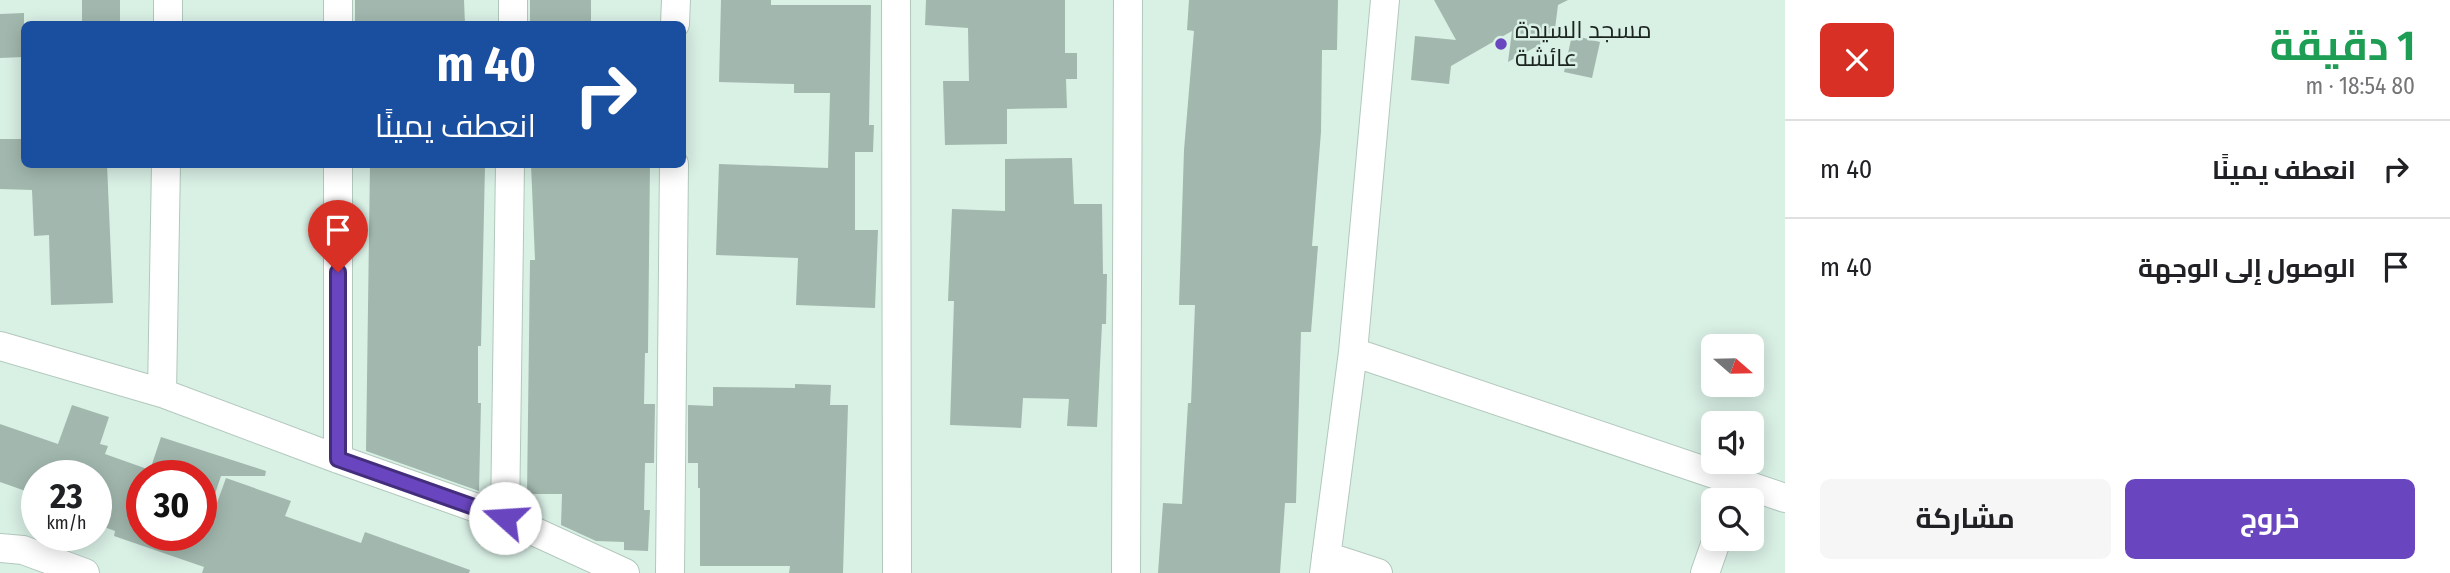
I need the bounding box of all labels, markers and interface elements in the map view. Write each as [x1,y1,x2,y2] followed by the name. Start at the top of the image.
[1515,16,1652,72] place label: مسجد السيدة عائشة
[2270,21,2415,71] text: 1 دقيقة
[1820,23,1894,97] button: close
[436,35,536,94] text: 40 m
[1493,36,1509,52] marker: مسجد السيدة عائشة
[560,49,651,140] icon: right
[2306,72,2415,100] text: 80 m · 18:54
[375,107,536,145] text: انعطف يمينًا
[2377,150,2415,188] icon: right
[1820,154,1872,185] text: 40 m
[2212,155,2356,186] text: انعطف يمينًا
[308,200,368,272] pin
[319,211,357,249] icon: arrive
[2377,248,2415,286] icon: arrive
[1820,252,1872,283] text: 40 m
[2138,253,2356,284] text: الوصول إلى الوجهة
[1701,334,1764,397] north arrow
[1701,334,1764,551] map controls
[1701,411,1764,474] button: sound
[126,460,217,551] speed limit sign: 30
[50,475,83,517] text: 23
[1820,479,2111,559] button: مشاركة
[2125,479,2415,559] button: خروج
[468,481,542,555] position arrow
[1701,488,1764,551] button: search
[46,512,87,534] text: km/h

